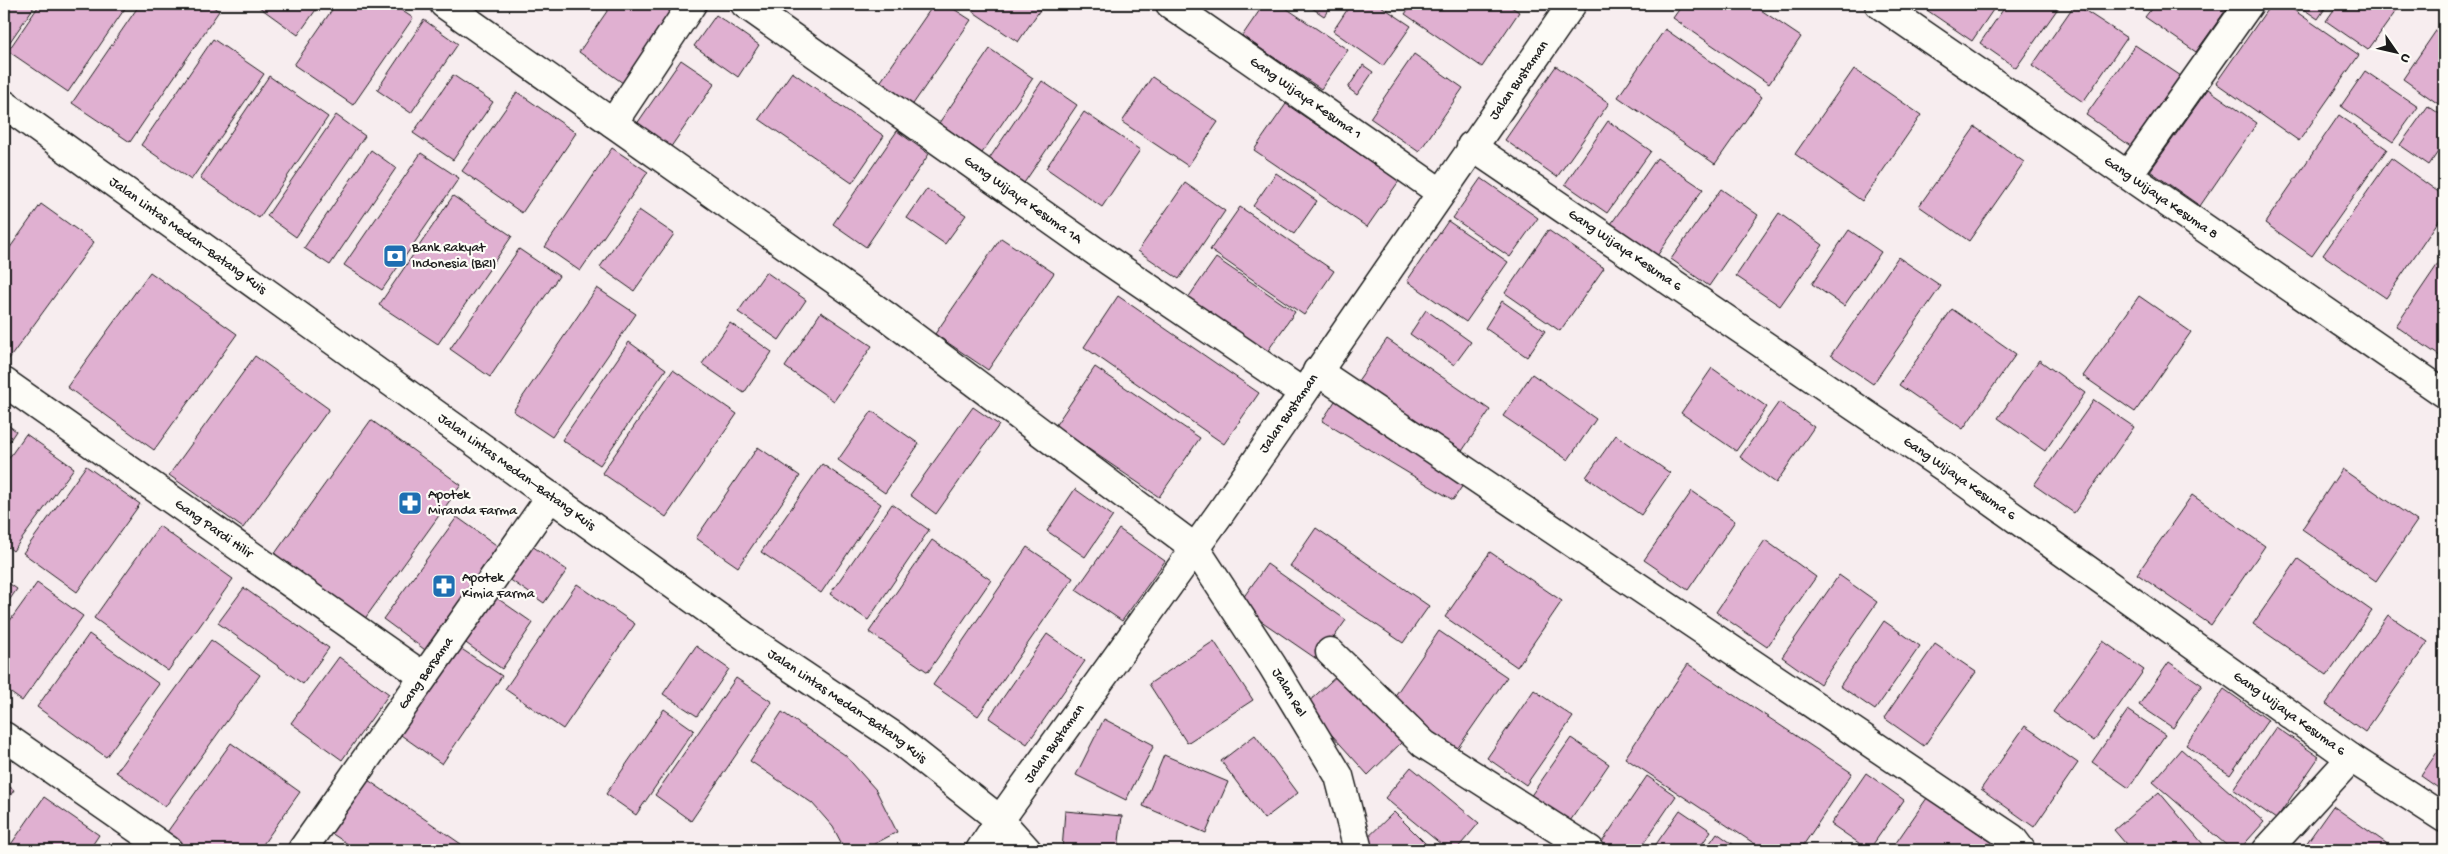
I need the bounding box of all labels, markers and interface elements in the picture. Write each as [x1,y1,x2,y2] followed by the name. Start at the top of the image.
[2370,28,2420,78] north arrow
[1486,37,1553,123] street label: Jalan Bustaman
[2395,50,2414,66] text: U
[1246,53,1365,143] street label: Gang Wijaya Kesuma 1
[960,152,1086,248] street label: Gang Wijaya Kesuma 1A
[2100,153,2221,243] street label: Gang Wijaya Kesuma 8
[105,174,270,299] street label: Jalan Lintas Medan–Batang Kuis
[1565,206,1686,296] street label: Gang Wijaya Kesuma 6
[411,240,496,273] place label: Bank Rakyat Indonesia (BRI)
[382,243,408,269] bank icon: Bank Rakyat Indonesia (BRI)
[1256,370,1323,457] street label: Jalan Bustaman
[434,410,599,535] street label: Jalan Lintas Medan–Batang Kuis
[1900,433,2020,525] street label: Gang Wijaya Kesuma 6
[428,487,518,520] place label: Apotek Miranda Farma
[397,490,423,516] pharmacy icon: Apotek Miranda Farma
[171,496,257,563] street label: Gang Pardi Hilir
[462,570,536,603] place label: Apotek Kimia Farma
[431,573,457,599] pharmacy icon: Apotek Kimia Farma
[395,633,458,713] street label: Gang Bersama
[764,645,931,768] street label: Jalan Lintas Medan–Batang Kuis
[1268,665,1310,720] street label: Jalan Rel
[2230,668,2349,760] street label: Gang Wijaya Kesuma 6
[1021,701,1089,787] street label: Jalan Bustaman

